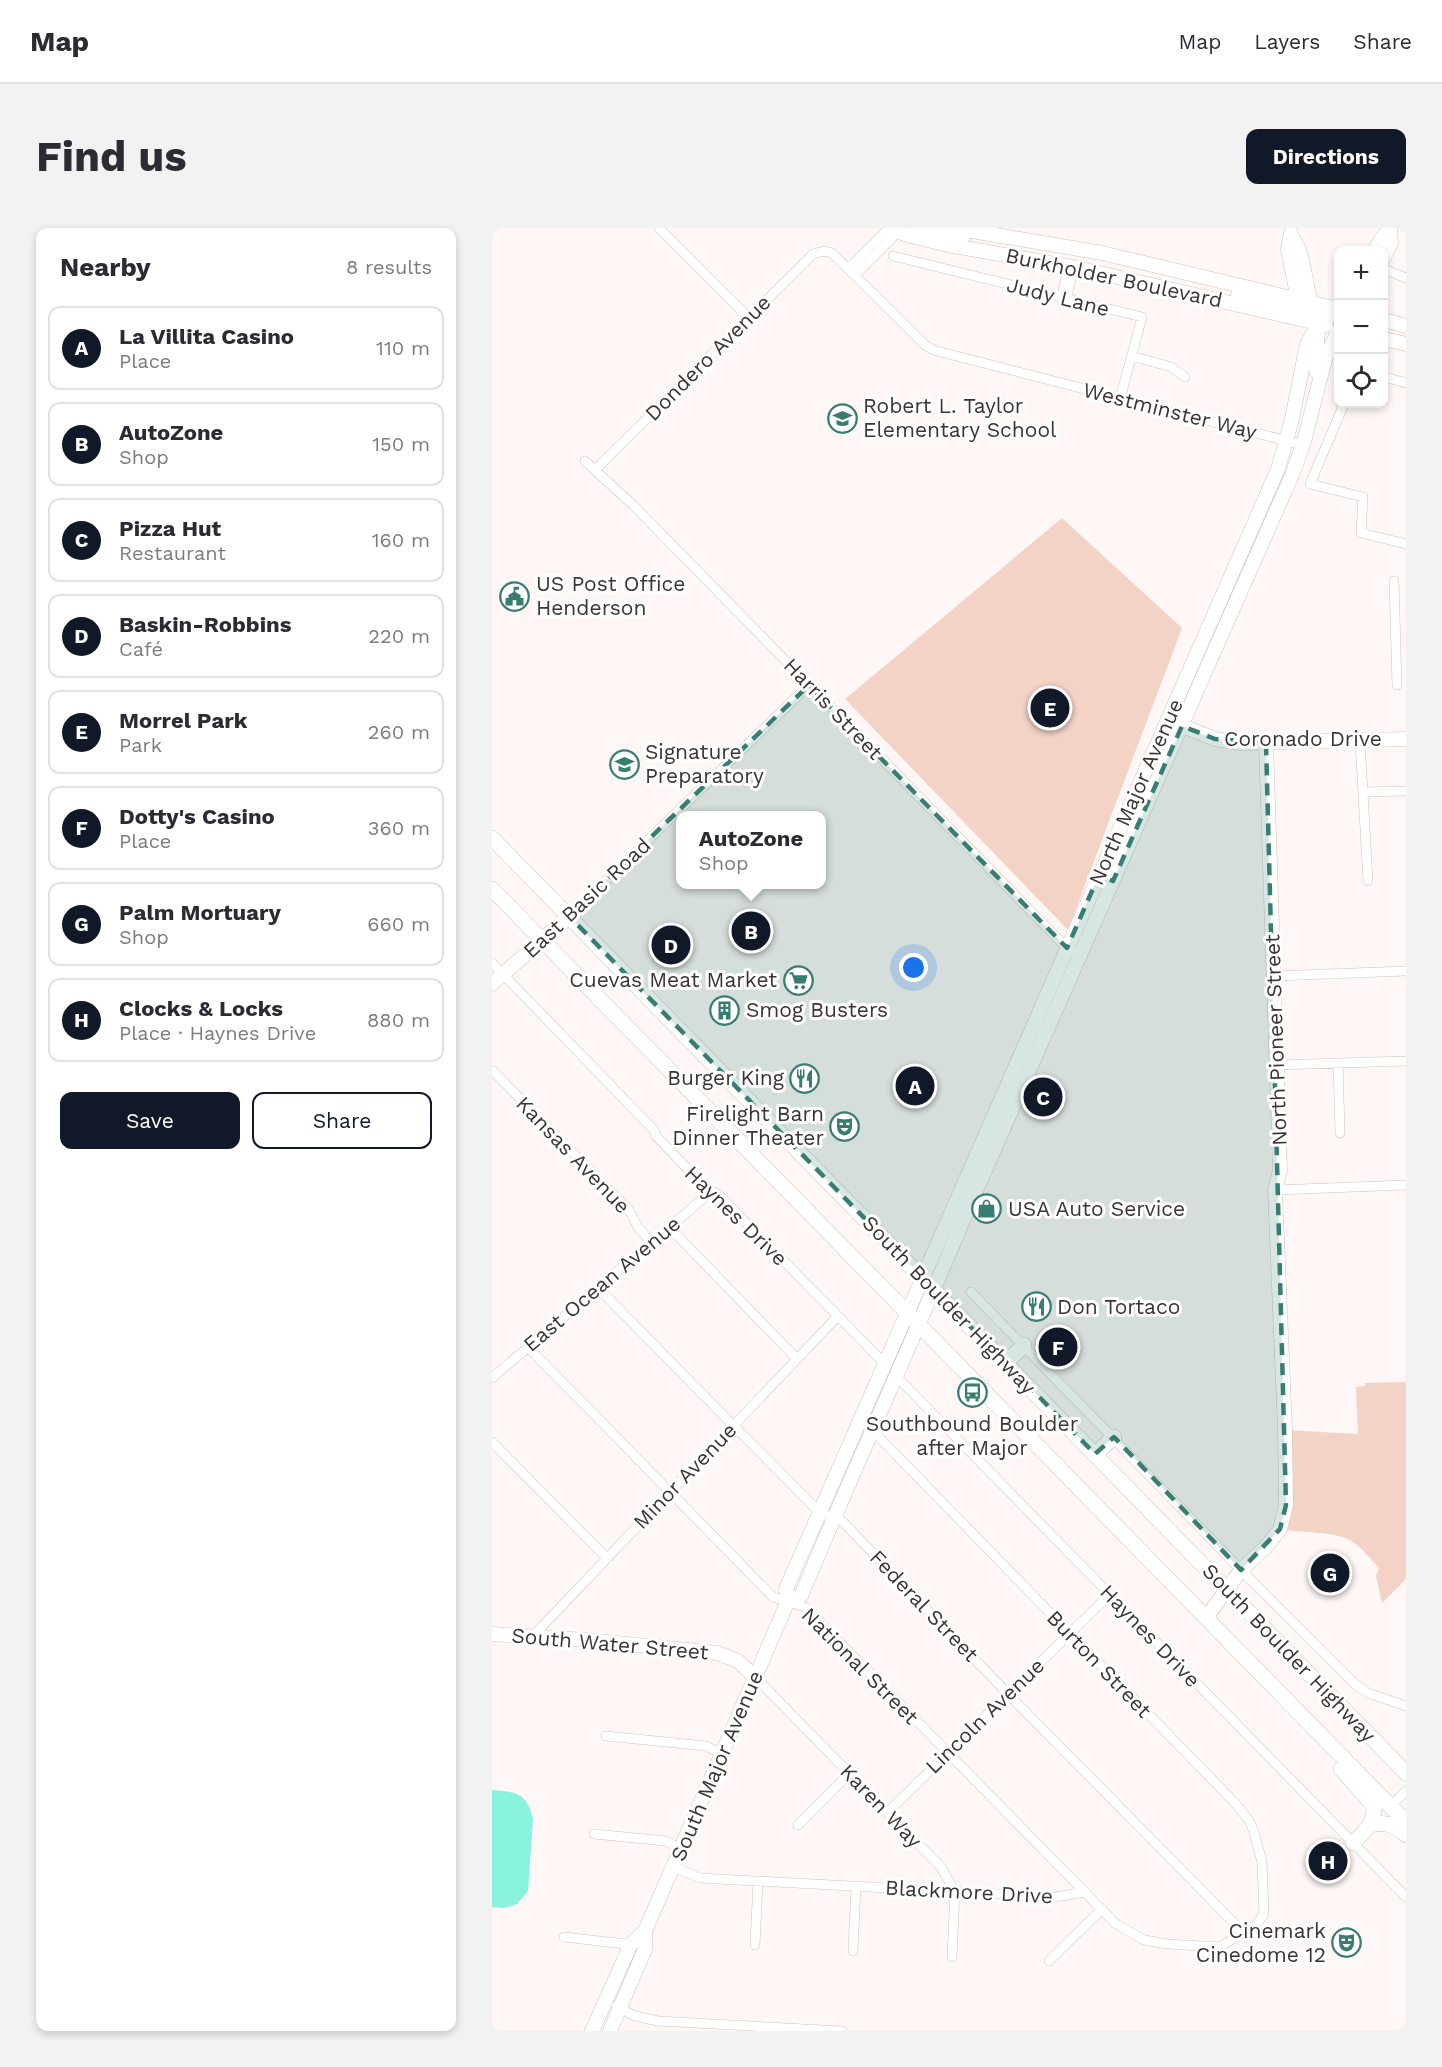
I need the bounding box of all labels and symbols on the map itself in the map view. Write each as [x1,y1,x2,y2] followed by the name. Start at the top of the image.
[1003,242,1225,313] street label: Burkholder Boulevard
[1004,272,1112,321] street label: Judy Lane
[640,290,776,426] street label: Dondero Avenue
[1081,377,1260,444] street label: Westminster Way
[863,393,1057,442] place label: Robert L. Taylor Elementary School
[826,402,858,434] school or university icon: Robert L. Taylor Elementary School
[536,571,685,620] place label: US Post Office Henderson
[499,580,531,612] public building icon: US Post Office Henderson
[779,653,888,765] street label: Harris Street
[1030,686,1070,730] pin: E
[1083,695,1188,889] street label: North Major Avenue
[1224,726,1382,751] street label: Coronado Drive
[645,739,764,788] place label: Signature Preparatory
[608,748,640,780] school or university icon: Signature Preparatory
[518,832,655,963] street label: East Basic Road
[732,908,770,954] pin: B
[652,922,690,968] pin: D
[1259,934,1292,1146] street label: North Pioneer Street
[899,953,928,982] your location
[782,964,814,996] supermarket icon: Cuevas Meat Market
[569,967,777,992] place label: Cuevas Meat Market
[709,994,741,1026] building icon: Smog Busters
[746,997,888,1022] place label: Smog Busters
[789,1062,821,1094] restaurant icon: Burger King
[896,1064,934,1108] pin: A
[667,1065,785,1090] place label: Burger King
[1024,1074,1062,1120] pin: C
[511,1091,635,1218] street label: Kansas Avenue
[672,1101,824,1150] place label: Firelight Barn Dinner Theater
[829,1110,861,1142] theatre icon: Firelight Barn Dinner Theater
[680,1160,793,1271] street label: Haynes Drive
[971,1193,1003,1225] shop icon: USA Auto Service
[1008,1196,1185,1221] place label: USA Auto Service
[857,1210,1041,1399] street label: South Boulder Highway
[518,1211,685,1357] street label: East Ocean Avenue
[1020,1291,1052,1323] restaurant icon: Don Tortaco
[1057,1294,1180,1319] place label: Don Tortaco
[1038,1324,1078,1370] pin: F
[956,1377,988,1409] bus stop icon: Southbound Boulder after Major
[866,1411,1079,1460] place label: Southbound Boulder after Major
[628,1417,741,1534] street label: Minor Avenue
[865,1545,984,1667] street label: Federal Street
[1310,1550,1350,1596] pin: G
[1197,1558,1381,1747] street label: South Boulder Highway
[1095,1579,1206,1692] street label: Haynes Drive
[797,1602,924,1729] street label: National Street
[1042,1605,1157,1723] street label: Burton Street
[511,1622,710,1665] street label: South Water Street
[920,1653,1049,1779] street label: Lincoln Avenue
[665,1667,768,1865] street label: South Major Avenue
[835,1759,928,1853] street label: Karen Way
[1308,1838,1348,1884] pin: H
[884,1875,1054,1908] street label: Blackmore Drive
[1196,1918,1326,1967] place label: Cinemark Cinedome 12
[1331,1927,1363,1959] theatre icon: Cinemark Cinedome 12

